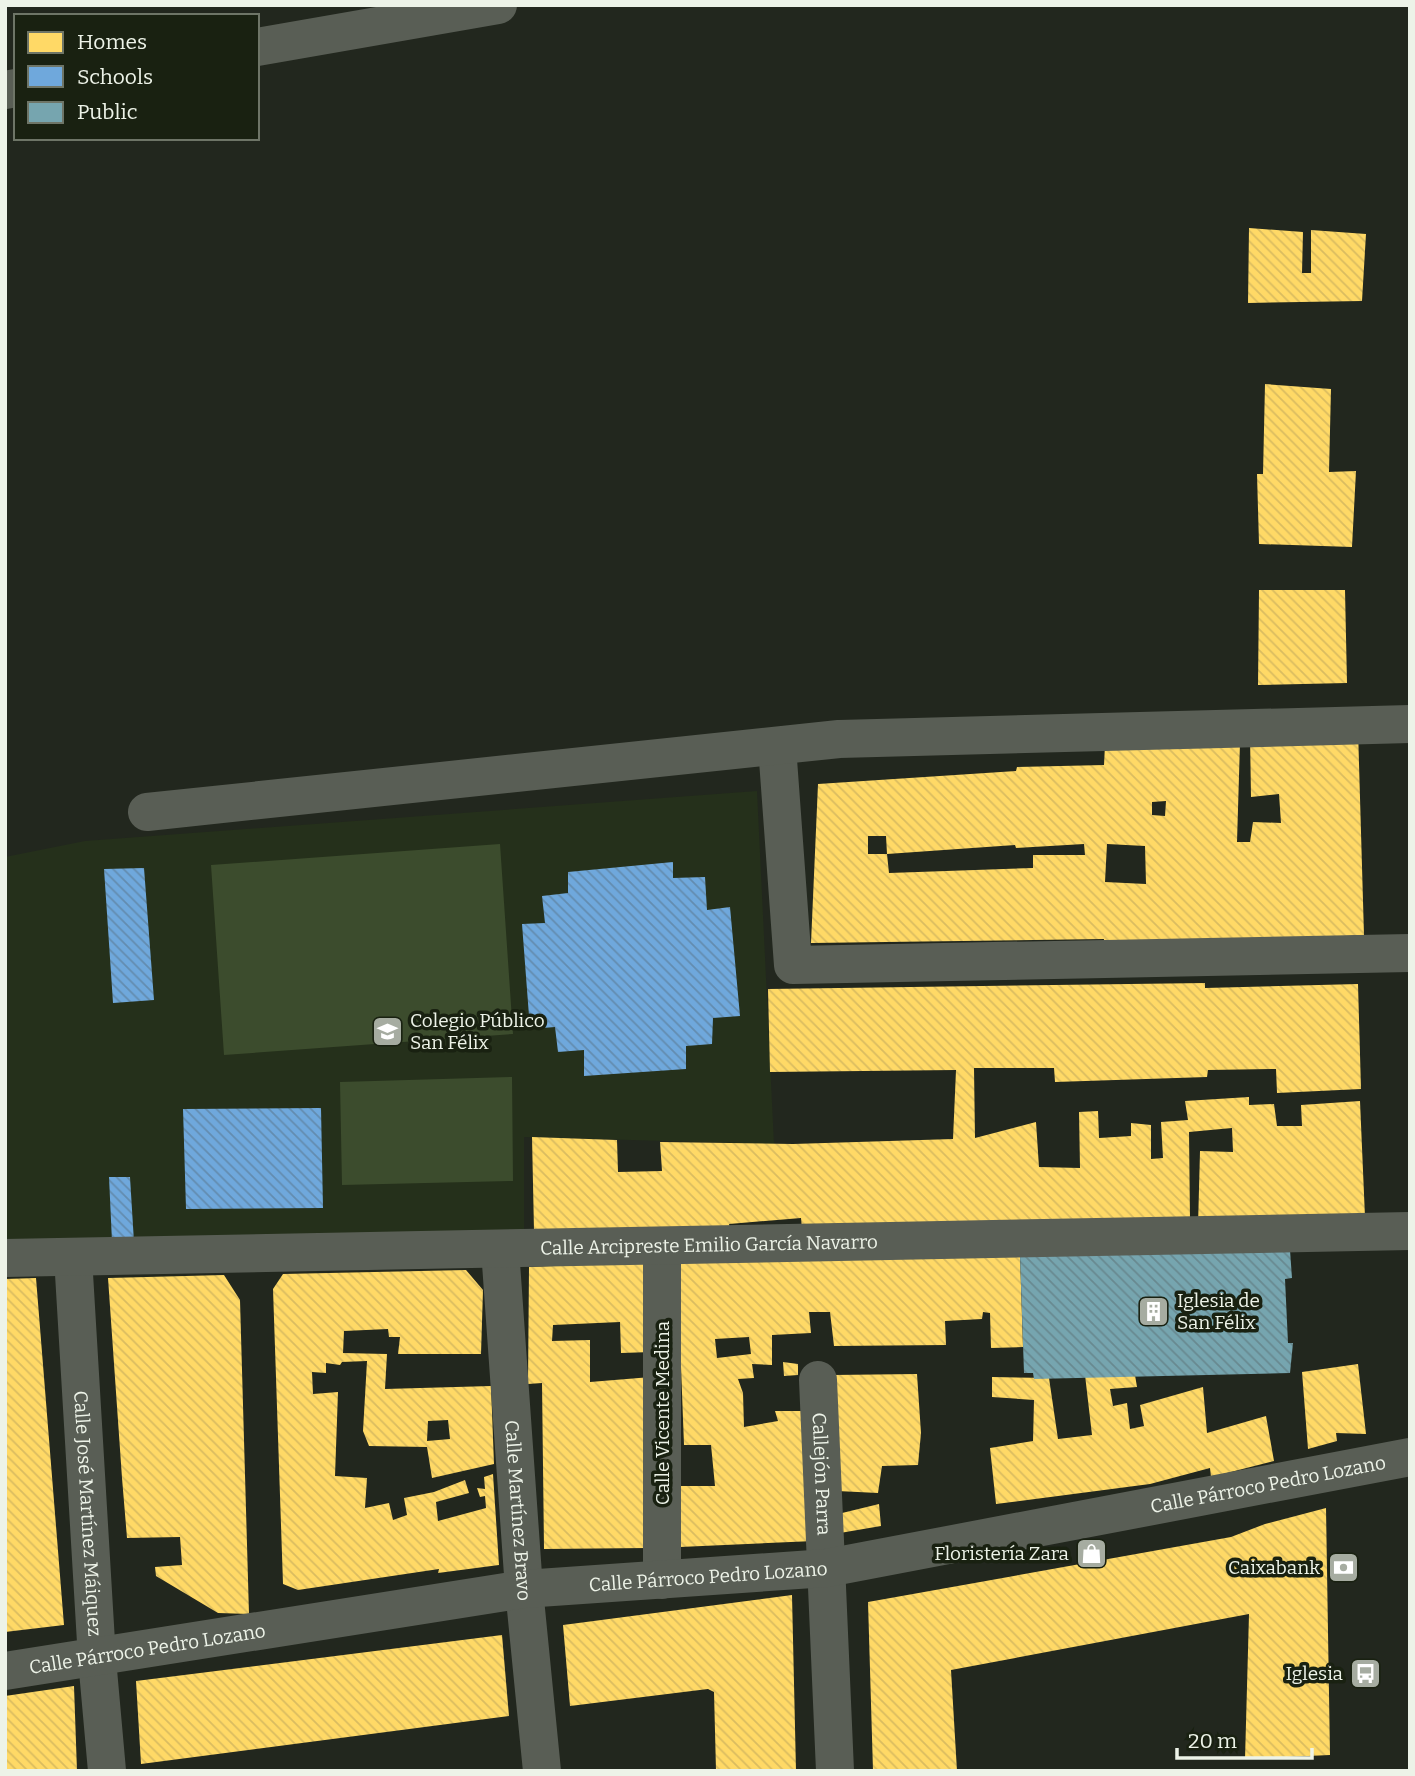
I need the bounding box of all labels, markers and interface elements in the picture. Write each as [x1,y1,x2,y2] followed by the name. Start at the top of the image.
[14,14,259,140] legend
[77,29,147,55] text: Homes
[77,64,153,90] text: Schools
[77,99,138,125] text: Public
[410,1009,545,1054] place label: Colegio Público San Félix
[370,1014,404,1048] school or university icon: Colegio Público San Félix
[540,1230,878,1260] street label: Calle Arcipreste Emilio García Navarro
[1177,1289,1260,1334] place label: Iglesia de San Félix
[1137,1294,1171,1328] building icon: Iglesia de San Félix
[651,1320,674,1505] street label: Calle Vicente Medina
[69,1390,107,1637] street label: Calle José Martínez Máiquez
[807,1412,836,1536] street label: Callejón Parra
[500,1419,536,1602] street label: Calle Martínez Bravo
[1148,1451,1388,1518] street label: Calle Párroco Pedro Lozano
[1075,1536,1109,1570] shop icon: Floristería Zara
[934,1542,1070,1565] place label: Floristería Zara
[1326,1550,1360,1584] bank icon: Caixabank
[1228,1556,1320,1579] place label: Caixabank
[588,1557,828,1596] street label: Calle Párroco Pedro Lozano
[27,1619,267,1679] street label: Calle Párroco Pedro Lozano
[1349,1656,1383,1690] bus stop icon: Iglesia
[1286,1662,1344,1685] place label: Iglesia
[1177,1716,1312,1760] scale bar
[1188,1728,1237,1754] text: 20 m

